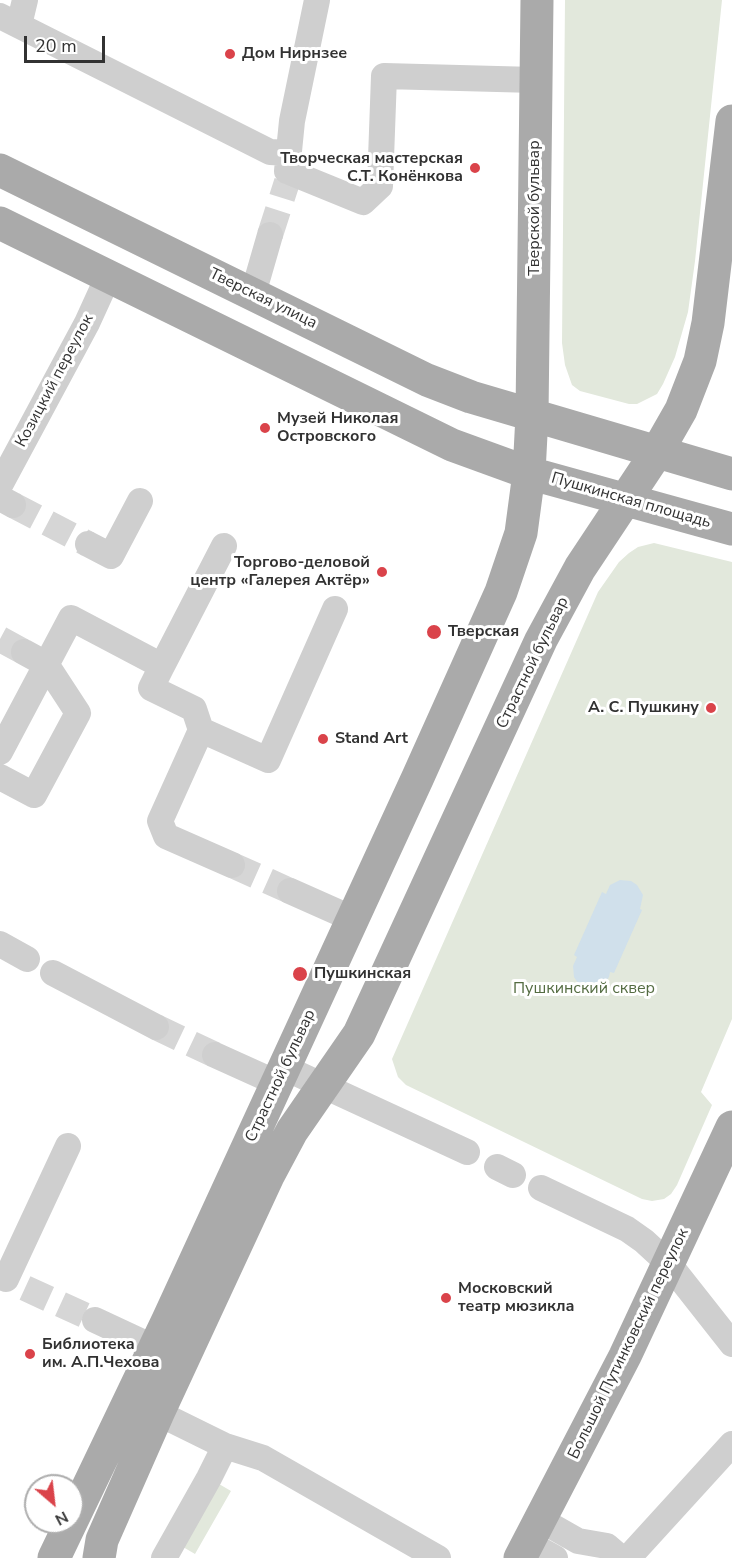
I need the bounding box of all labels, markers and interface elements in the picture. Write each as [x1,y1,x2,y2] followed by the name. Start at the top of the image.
[27,24,108,62] scale bar
[35,34,77,58] text: 20 m
[242,44,347,64] place label: Дом Нирнзее
[223,47,237,61] marker: Дом Нирнзее
[525,140,545,276] street label: Тверской бульвар
[280,149,463,187] place label: Творческая мастерская С.Т. Конёнкова
[468,161,482,175] marker: Творческая мастерская С.Т. Конёнкова
[206,265,320,333] street label: Тверская улица
[12,311,98,451] street label: Козицкий переулок
[277,409,398,447] place label: Музей Николая Островского
[258,421,272,435] marker: Музей Николая Островского
[549,469,713,533] street label: Пушкинская площадь
[190,553,370,591] place label: Торгово-деловой центр «Галерея Актёр»
[375,565,389,579] marker: Торгово-деловой центр «Галерея Актёр»
[493,594,573,732] street label: Страстной бульвар
[448,622,519,642] place label: Тверская
[425,623,443,641] marker: Тверская
[588,698,699,718] place label: А. С. Пушкину
[704,701,718,715] marker: А. С. Пушкину
[335,729,408,749] place label: Stand Art
[316,732,330,746] marker: Stand Art
[314,964,411,984] place label: Пушкинская
[291,965,309,983] marker: Пушкинская
[513,979,655,999] park label: Пушкинский сквер
[242,1007,320,1145] street label: Страстной бульвар
[565,1225,693,1463] street label: Большой Путинковский переулок
[458,1279,575,1317] place label: Московский театр мюзикла
[439,1291,453,1305] marker: Московский театр мюзикла
[42,1335,160,1373] place label: Библиотека им. А.П.Чехова
[23,1347,37,1361] marker: Библиотека им. А.П.Чехова
[24,1474,84,1534] north arrow
[51,1506,72,1531] text: N

